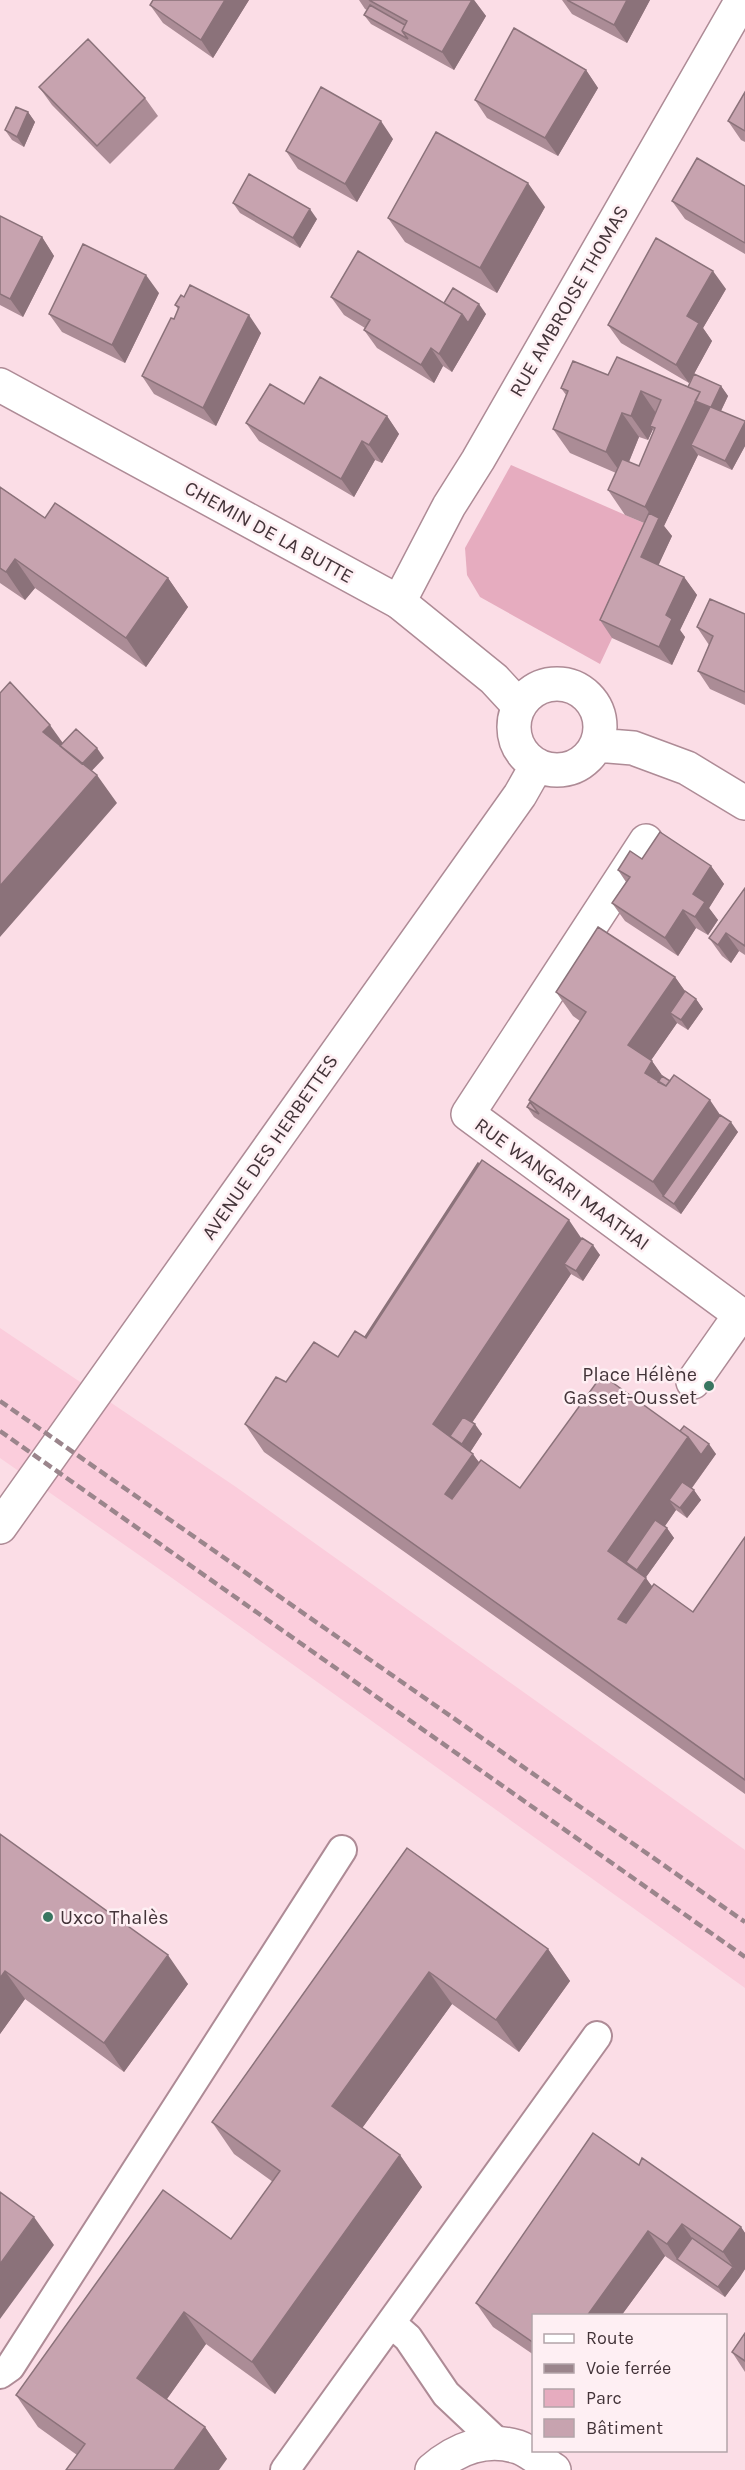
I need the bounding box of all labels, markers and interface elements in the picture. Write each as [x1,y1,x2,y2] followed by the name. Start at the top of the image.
[505,201,633,401] street label: RUE AMBROISE THOMAS
[181,476,357,588] street label: CHEMIN DE LA BUTTE
[197,1050,343,1244] street label: AVENUE DES HERBETTES
[470,1113,654,1255] street label: RUE WANGARI MAATHAI
[564,1363,697,1409] place label: Place Hélène Gasset-Ousset
[702,1379,716,1393] marker: Place Hélène Gasset-Ousset
[60,1906,169,1929] place label: Uxco Thalès
[41,1910,55,1924] marker: Uxco Thalès
[532,2314,727,2452] legend
[586,2327,634,2349] text: Route
[586,2357,671,2379] text: Voie ferrée
[586,2387,622,2409] text: Parc
[586,2417,663,2439] text: Bâtiment

